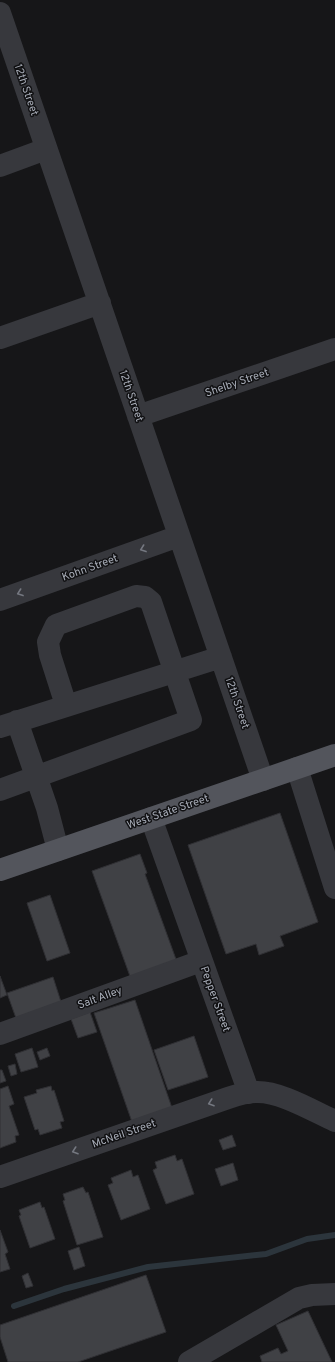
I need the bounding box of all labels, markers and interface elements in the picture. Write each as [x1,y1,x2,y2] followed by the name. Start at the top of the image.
[11,62,41,118] street label: 12th Street
[203,366,271,400] street label: Shelby Street
[116,368,146,424] street label: 12th Street
[139,544,146,553] one-way arrow
[60,551,120,585] street label: Kohn Street
[17,588,24,597] one-way arrow
[222,675,252,731] street label: 12th Street
[125,791,211,833] street label: West State Street
[197,964,233,1034] street label: Pepper Street
[76,983,124,1012] street label: Salt Alley
[208,1099,215,1107] one-way arrow
[90,1117,158,1151] street label: McNeil Street
[72,1146,79,1154] one-way arrow

